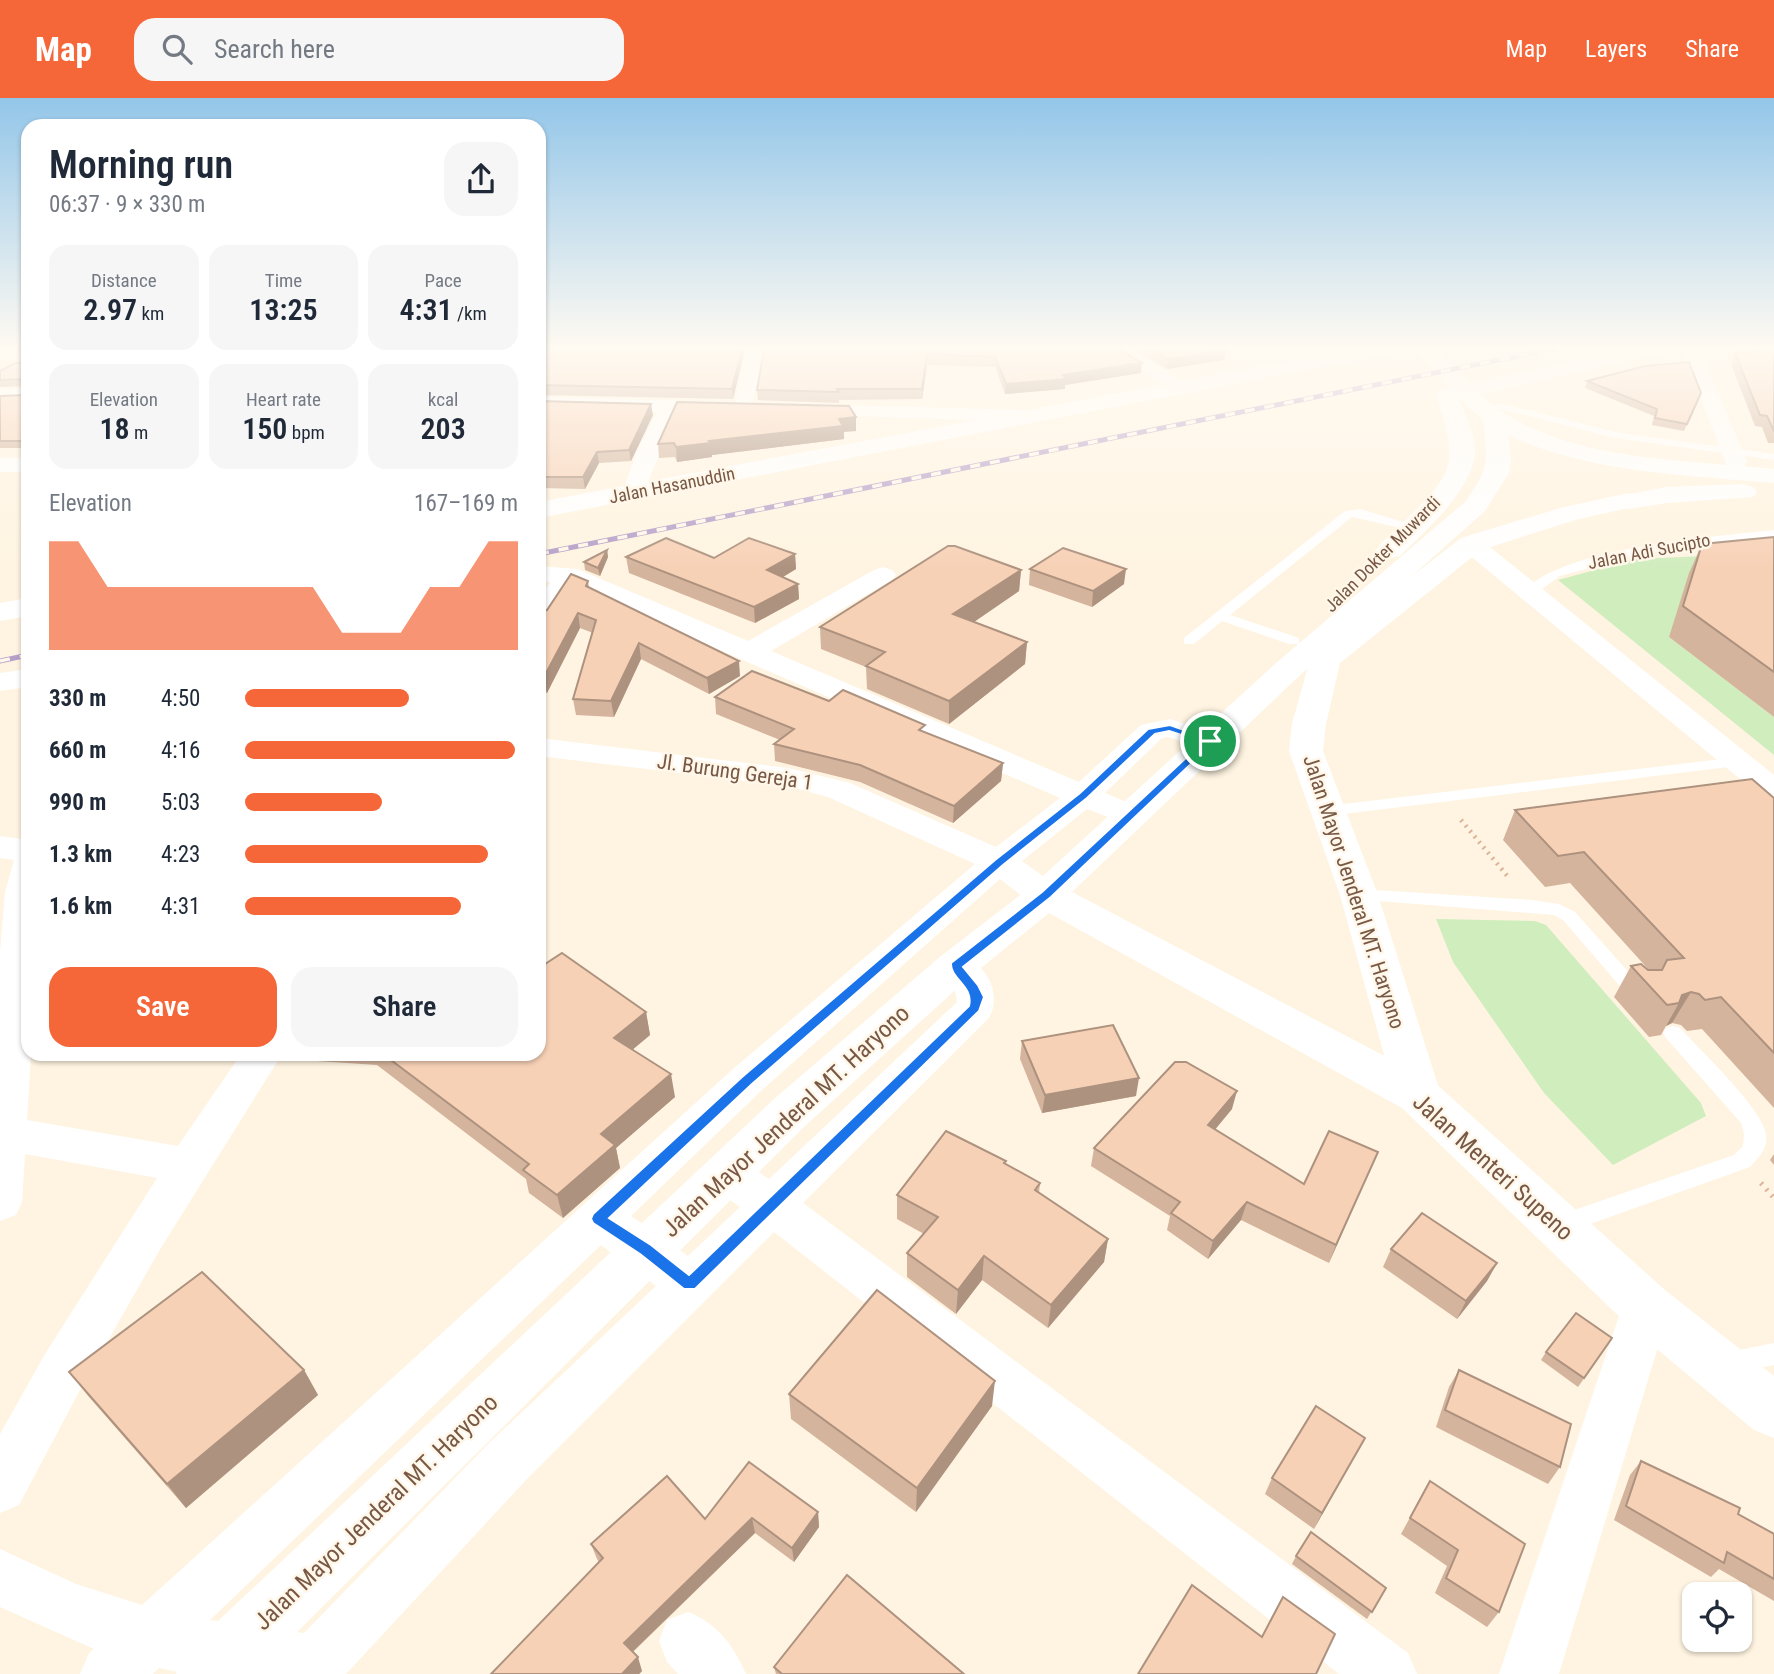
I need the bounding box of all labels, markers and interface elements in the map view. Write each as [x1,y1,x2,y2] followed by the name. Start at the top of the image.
[134,18,624,81] search box
[35,30,92,69] text: Map
[158,30,196,68] icon: search
[214,34,335,64] text: Search here
[1506,35,1547,63] text: Map
[1585,35,1647,63] text: Layers
[1685,35,1739,63] text: Share
[444,142,518,216] button: share
[49,143,233,187] text: Morning run
[49,191,205,218] text: 06:37 · 9 × 330 m
[91,269,157,292] text: Distance
[265,269,302,292] text: Time
[425,269,462,292] text: Pace
[83,292,137,327] text: 2.97
[249,292,318,327] text: 13:25
[399,292,453,327] text: 4:31
[137,302,164,325] text: km
[453,302,487,325] text: /km
[90,388,158,411] text: Elevation
[246,388,321,411] text: Heart rate
[428,388,458,411] text: kcal
[99,411,130,446] text: 18
[242,411,287,446] text: 150
[421,411,466,446] text: 203
[130,421,148,444] text: m
[287,421,325,444] text: bpm
[607,463,737,507] street label: Jalan Hasanuddin
[49,490,132,517] text: Elevation
[414,490,518,517] text: 167–169 m
[1320,492,1444,616] street label: Jalan Dokter Muwardi
[1586,529,1712,573] street label: Jalan Adi Sucipto
[49,685,106,712] text: 330 m
[161,685,200,712] text: 4:50
[1180,711,1240,771] pin
[1191,722,1229,760] icon: arrive
[49,737,106,764] text: 660 m
[161,737,200,764] text: 4:16
[656,749,814,795] street label: Jl. Burung Gereja 1
[1298,752,1410,1032] street label: Jalan Mayor Jenderal MT. Haryono
[49,789,106,816] text: 990 m
[161,789,200,816] text: 5:03
[49,841,112,868] text: 1.3 km
[161,841,200,868] text: 4:23
[49,893,112,920] text: 1.6 km
[161,893,200,920] text: 4:31
[49,967,277,1047] button: Save
[291,967,518,1047] button: Share
[657,999,915,1243] street label: Jalan Mayor Jenderal MT. Haryono
[1407,1088,1579,1246] street label: Jalan Menteri Supeno
[249,1388,503,1636] street label: Jalan Mayor Jenderal MT. Haryono
[1682,1582,1752,1652] map controls
[1682,1582,1752,1652] button: locate

